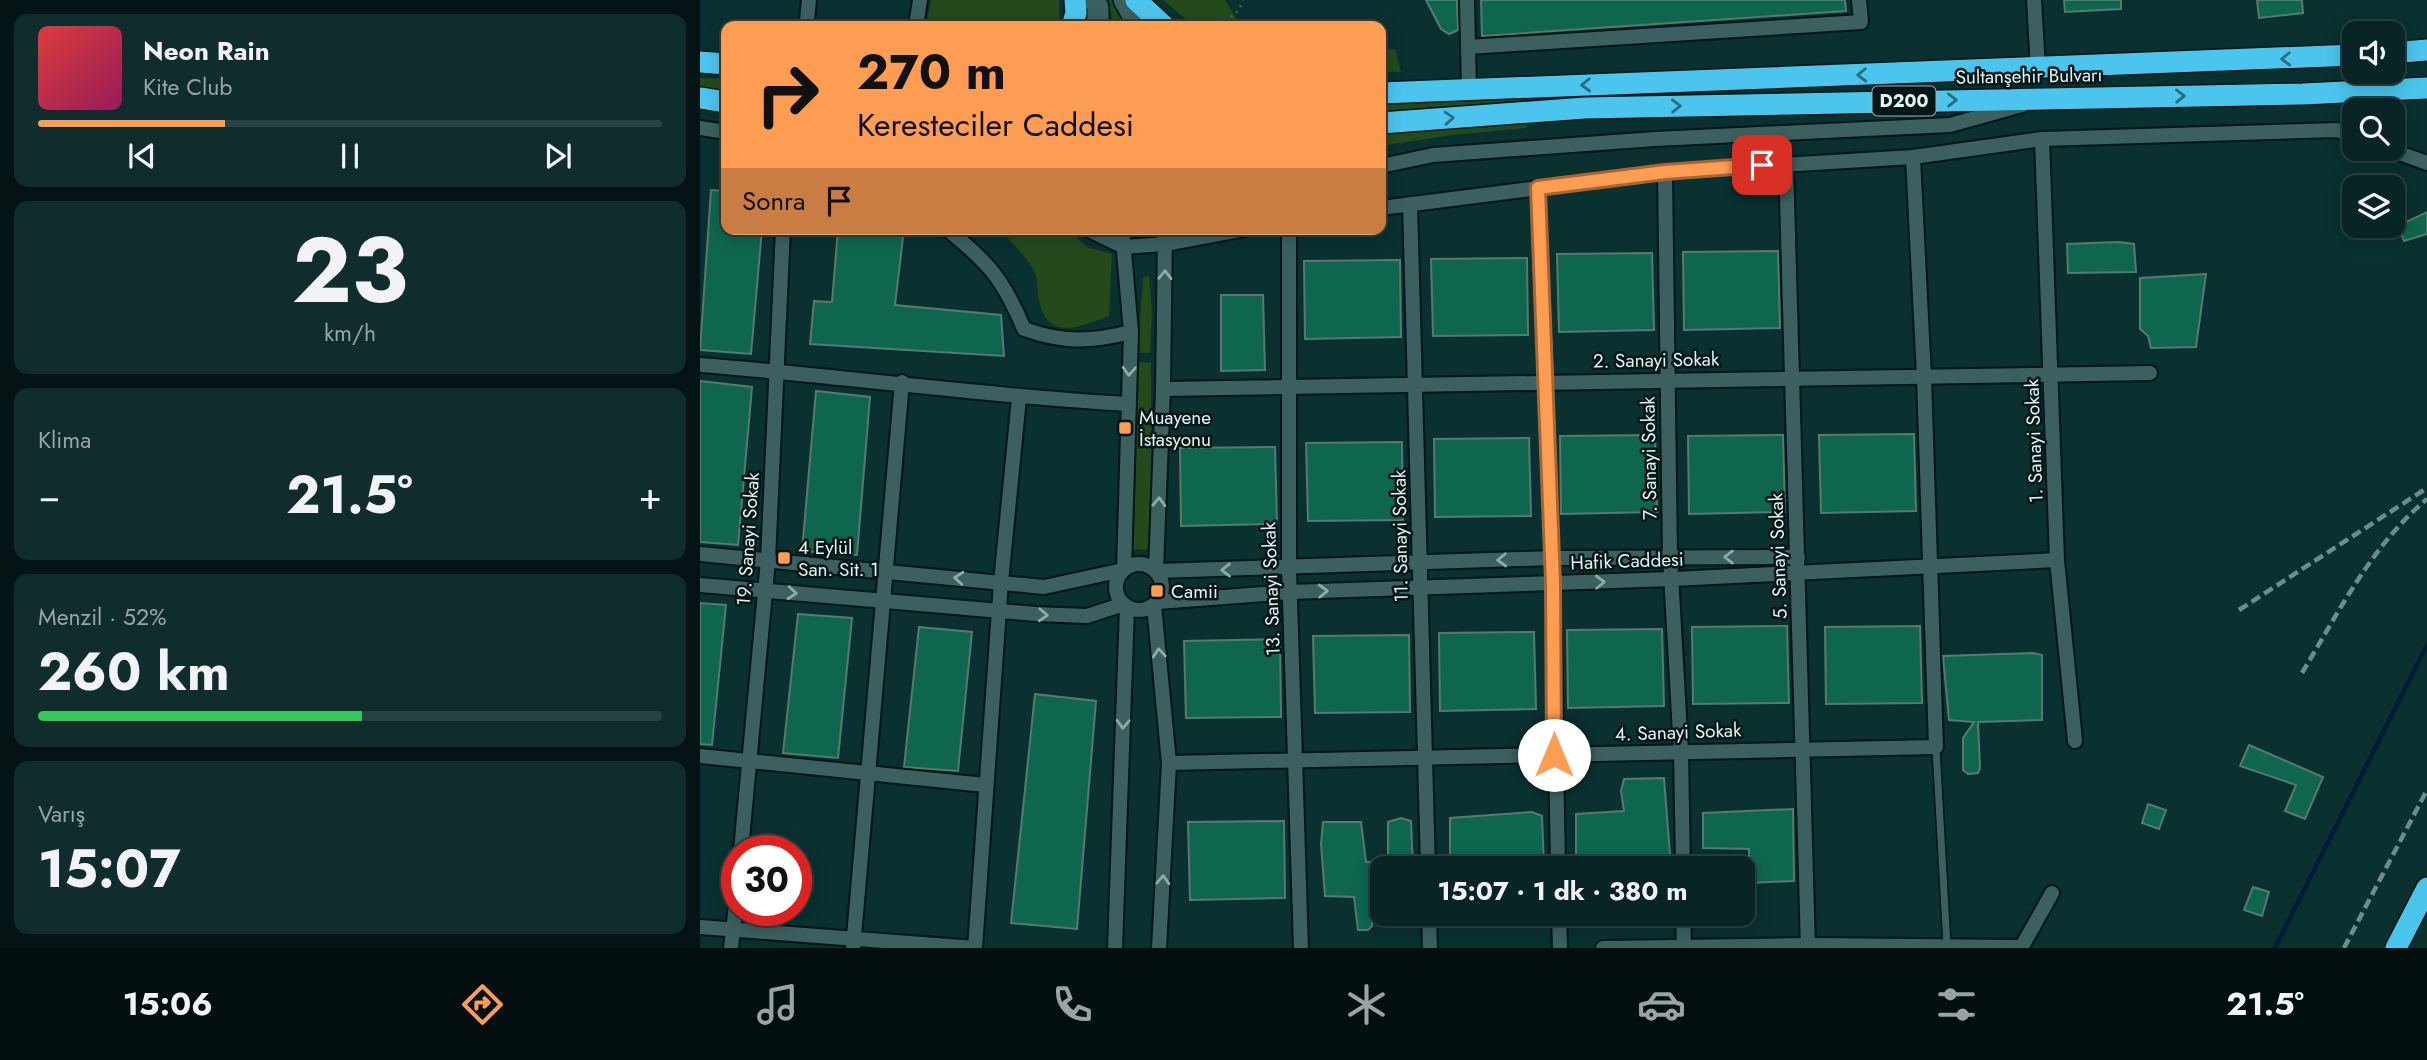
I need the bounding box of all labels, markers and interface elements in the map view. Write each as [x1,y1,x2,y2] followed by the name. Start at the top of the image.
[2342,21,2405,238] map controls
[2342,21,2405,84] button: sound
[143,32,270,70] text: Neon Rain
[857,37,1006,107] text: 270 m
[742,49,833,140] icon: right
[2280,51,2291,66] one-way arrow
[1955,61,2103,91] street label: Sultanşehir Bulvarı
[1857,67,1868,82] one-way arrow
[143,70,232,104] text: Kite Club
[1580,78,1591,93] one-way arrow
[1872,86,1936,116] road number: D200
[2175,88,2186,104] one-way arrow
[1948,92,1958,108] one-way arrow
[2342,98,2405,161] button: search
[1671,99,1682,114] one-way arrow
[857,102,1134,148] text: Keresteciler Caddesi
[1444,111,1455,126] one-way arrow
[1732,135,1792,195] pin
[123,137,161,175] icon: previous
[331,137,369,175] icon: pause
[539,137,577,175] icon: next
[1743,146,1781,184] icon: arrive
[2342,175,2405,238] button: layers
[742,182,806,220] text: Sonra
[820,182,858,220] icon: arrive
[292,205,408,336] text: 23
[1157,269,1173,279] one-way arrow
[324,316,376,350] text: km/h
[1593,345,1720,375] street label: 2. Sanayi Sokak
[1122,365,1137,376] one-way arrow
[2018,378,2050,504] street label: 1. Sanayi Sokak
[1634,395,1664,520] street label: 7. Sanayi Sokak
[1139,404,1211,453] place label: Muayene İstasyonu
[1117,420,1133,436] marker: Muayene İstasyonu
[38,423,91,457] text: Klima
[286,457,413,533] text: 21.5°
[38,468,60,523] text: −
[639,468,662,523] text: +
[1385,469,1415,603] street label: 11. Sanayi Sokak
[730,471,766,607] street label: 19. Sanayi Sokak
[1762,492,1794,620] street label: 5. Sanayi Sokak
[1151,496,1166,507] one-way arrow
[1255,521,1287,657] street label: 13. Sanayi Sokak
[798,534,879,583] place label: 4 Eylül San. Sit. 1
[1570,546,1684,576] street label: Hafik Caddesi
[1724,549,1734,565] one-way arrow
[776,550,792,566] marker: 4 Eylül San. Sit. 1
[1496,552,1507,567] one-way arrow
[1220,563,1231,578] one-way arrow
[953,571,964,586] one-way arrow
[1594,574,1605,589] one-way arrow
[1171,578,1218,605] place label: Camii
[1149,583,1165,599] marker: Camii
[1318,584,1329,599] one-way arrow
[787,585,798,600] one-way arrow
[38,600,166,634] text: Menzil · 52%
[1038,607,1049,622] one-way arrow
[38,634,230,710] text: 260 km
[1152,647,1167,658] one-way arrow
[1614,716,1742,748] street label: 4. Sanayi Sokak
[1517,718,1591,792] position arrow
[1115,719,1130,730] one-way arrow
[38,797,85,831] text: Varış
[38,831,181,907] text: 15:07
[721,835,812,926] speed limit sign: 30
[1437,872,1688,910] text: 15:07 · 1 dk · 380 m
[1155,874,1170,885] one-way arrow
[458,980,507,1029] icon: directions
[753,980,802,1029] icon: music
[1048,980,1097,1029] icon: phone
[1342,980,1391,1029] icon: climate
[1637,980,1686,1029] icon: car
[1932,980,1981,1029] icon: filters
[123,981,213,1027] text: 15:06
[2226,981,2304,1027] text: 21.5°

